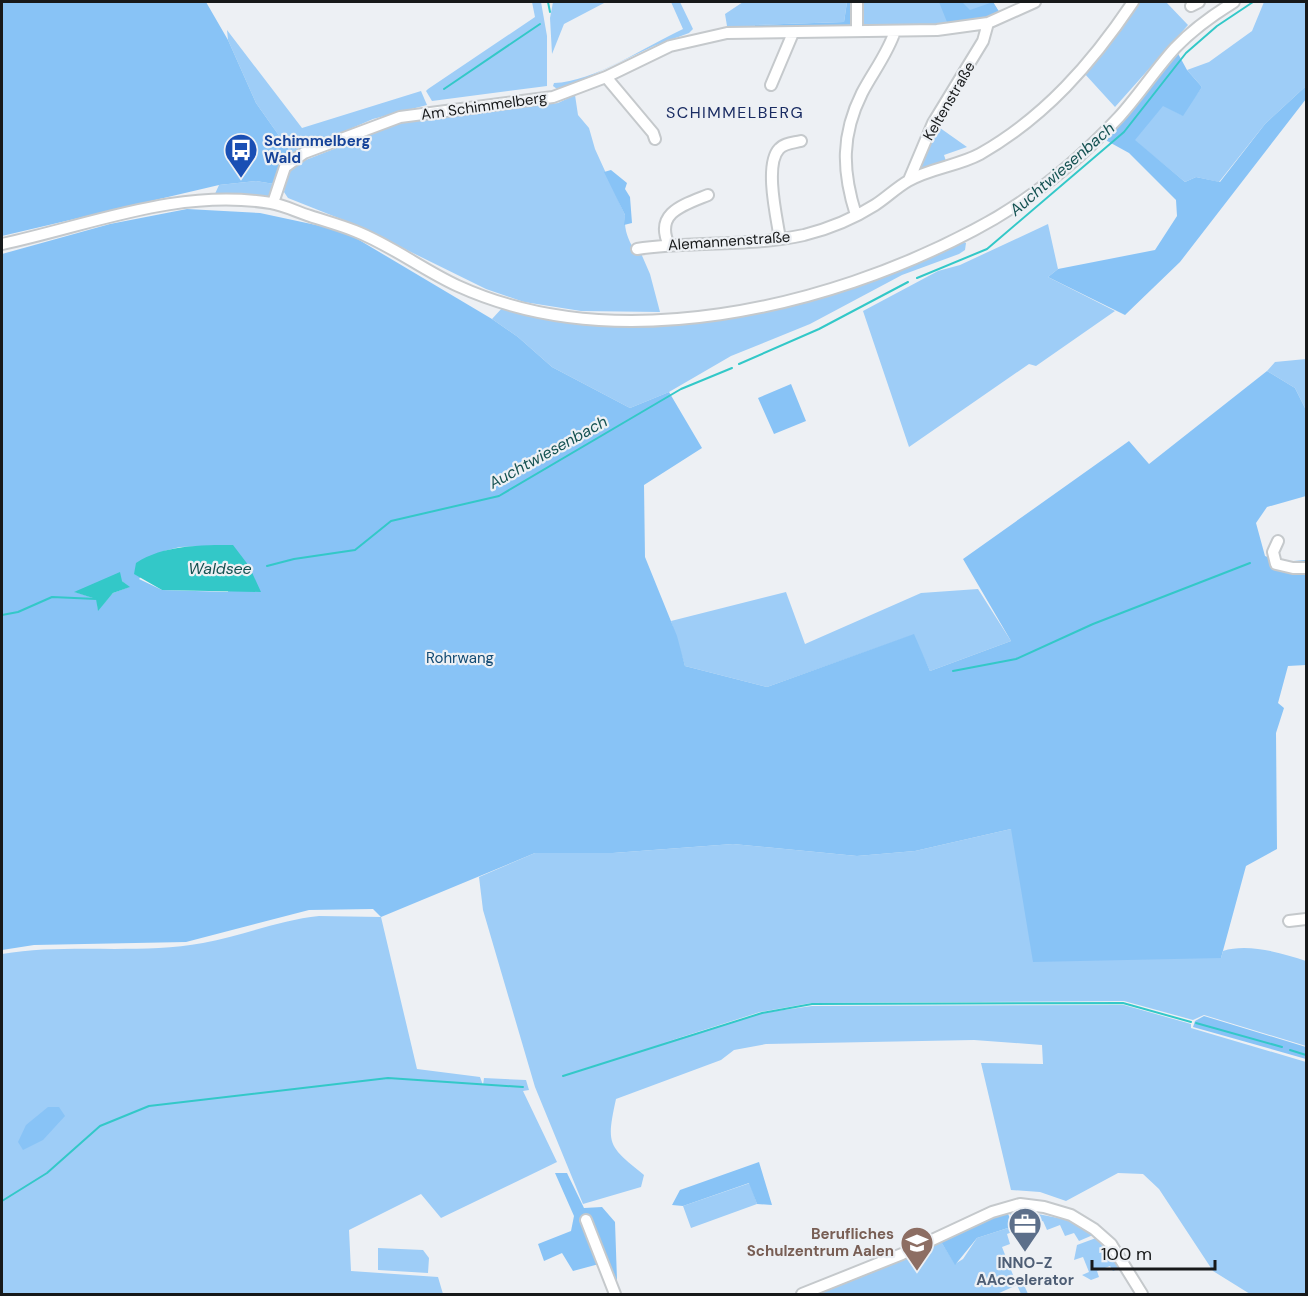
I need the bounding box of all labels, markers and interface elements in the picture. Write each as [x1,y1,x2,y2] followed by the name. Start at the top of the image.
[918,58,980,144] street label: Keltenstraße
[420,87,548,125] street label: Am Schimmelberg
[666,102,804,123] district label: SCHIMMELBERG
[1004,118,1119,221] water label: Auchtwiesenbach
[264,131,371,168] place label: Schimmelberg Wald
[223,132,259,179] bus stop icon: Schimmelberg Wald
[667,227,791,255] street label: Alemannenstraße
[484,411,611,494] water label: Auchtwiesenbach
[188,558,252,579] water label: Waldsee
[426,648,494,668] park label: Rohrwang
[1007,1206,1043,1253] office icon: INNO-Z AAccelerator
[747,1224,894,1261] place label: Berufliches Schulzentrum Aalen
[899,1225,935,1272] school or university icon: Berufliches Schulzentrum Aalen
[1092,1233,1215,1271] scale bar
[1101,1242,1152,1266] text: 100 m
[976,1253,1074,1290] place label: INNO-Z AAccelerator

